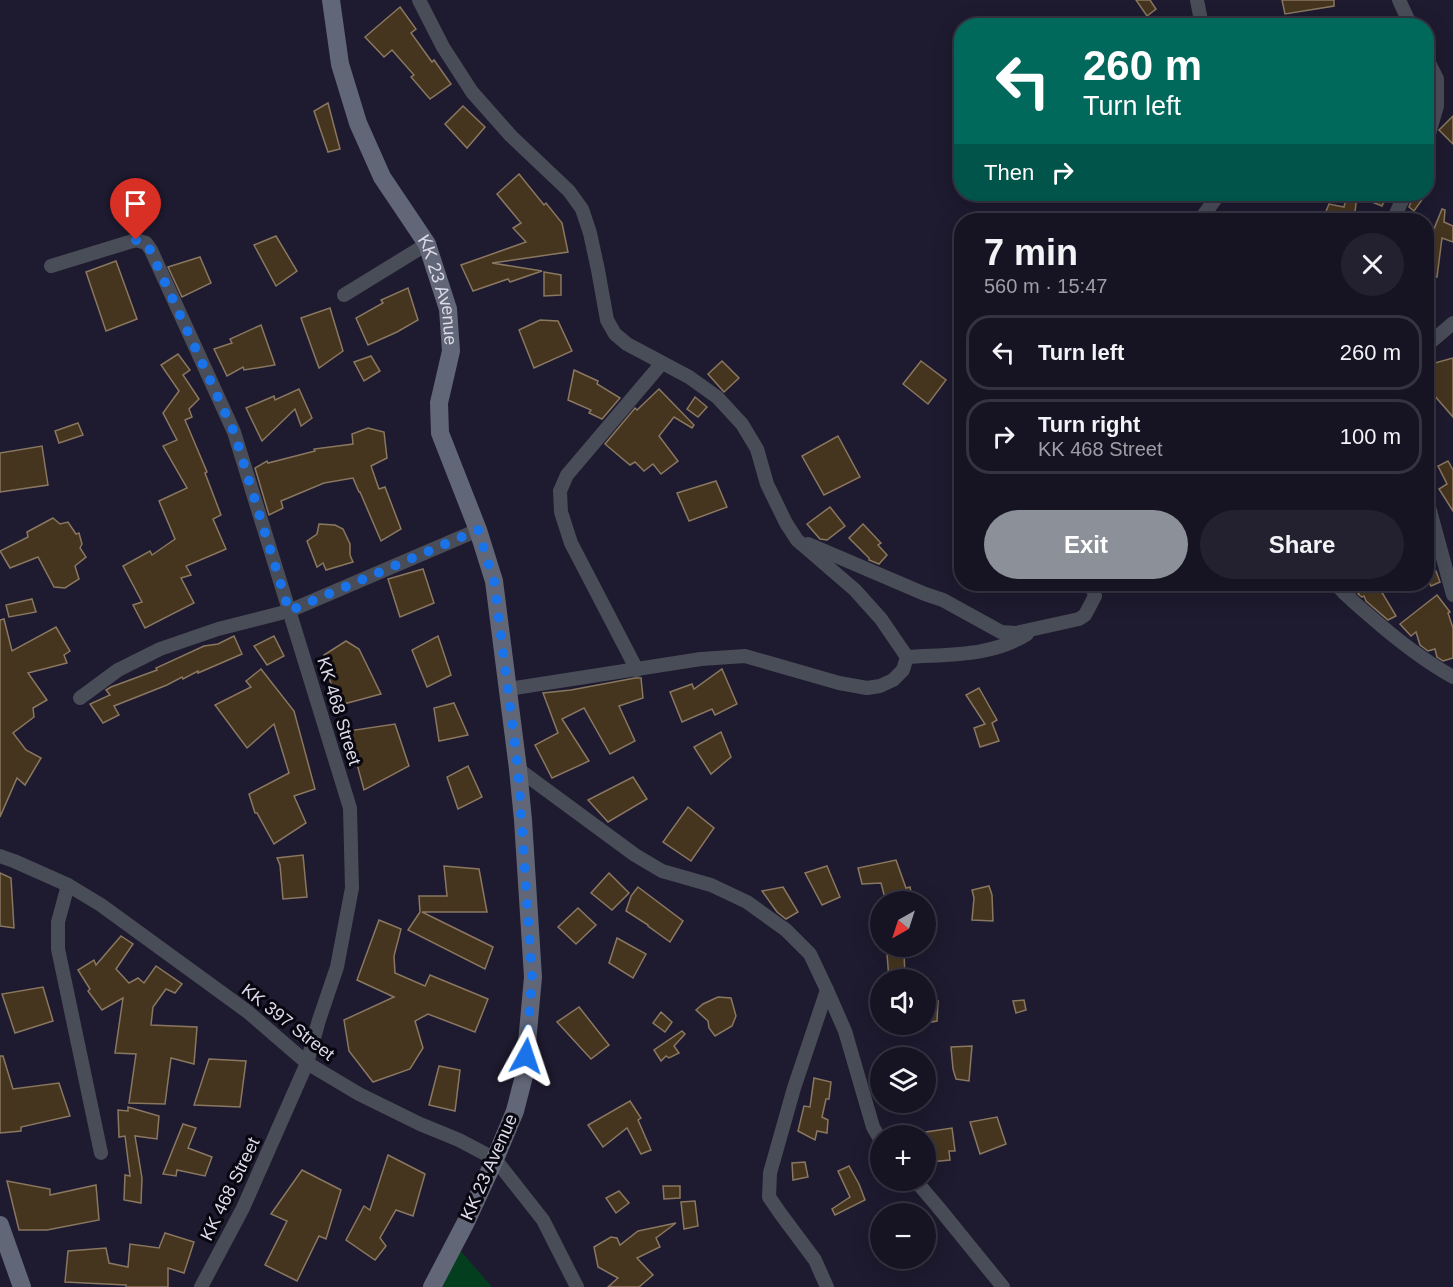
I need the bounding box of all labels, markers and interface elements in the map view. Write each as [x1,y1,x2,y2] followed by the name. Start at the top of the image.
[984,42,1062,120] icon: left
[1083,42,1202,89] text: 260 m
[1083,91,1181,121] text: Turn left
[1046,156,1079,189] icon: right
[984,160,1034,185] text: Then
[110,178,161,240] pin
[119,187,152,220] icon: arrive
[414,231,461,346] street label: KK 23 Avenue
[984,232,1078,273] text: 7 min
[1341,233,1404,296] button: close
[984,275,1107,297] text: 560 m · 15:47
[987,336,1020,369] icon: left
[1038,340,1124,365] text: Turn left
[1340,340,1401,365] text: 260 m
[1038,412,1140,437] text: Turn right
[987,420,1020,453] icon: right
[1340,424,1401,449] text: 100 m
[1038,438,1163,460] text: KK 468 Street
[984,510,1188,579] button: Exit
[1200,510,1404,579] button: Share
[313,654,365,768] street label: KK 468 Street
[870,891,936,957] north arrow
[870,891,936,1269] map controls
[870,969,936,1035] button: sound
[238,980,338,1064] street label: KK 397 Street
[494,1024,558,1088] position arrow
[870,1047,936,1113] button: layers
[457,1111,521,1223] street label: KK 23 Avenue
[870,1125,936,1191] button: +
[196,1134,264,1244] street label: KK 468 Street
[870,1203,936,1269] button: −

